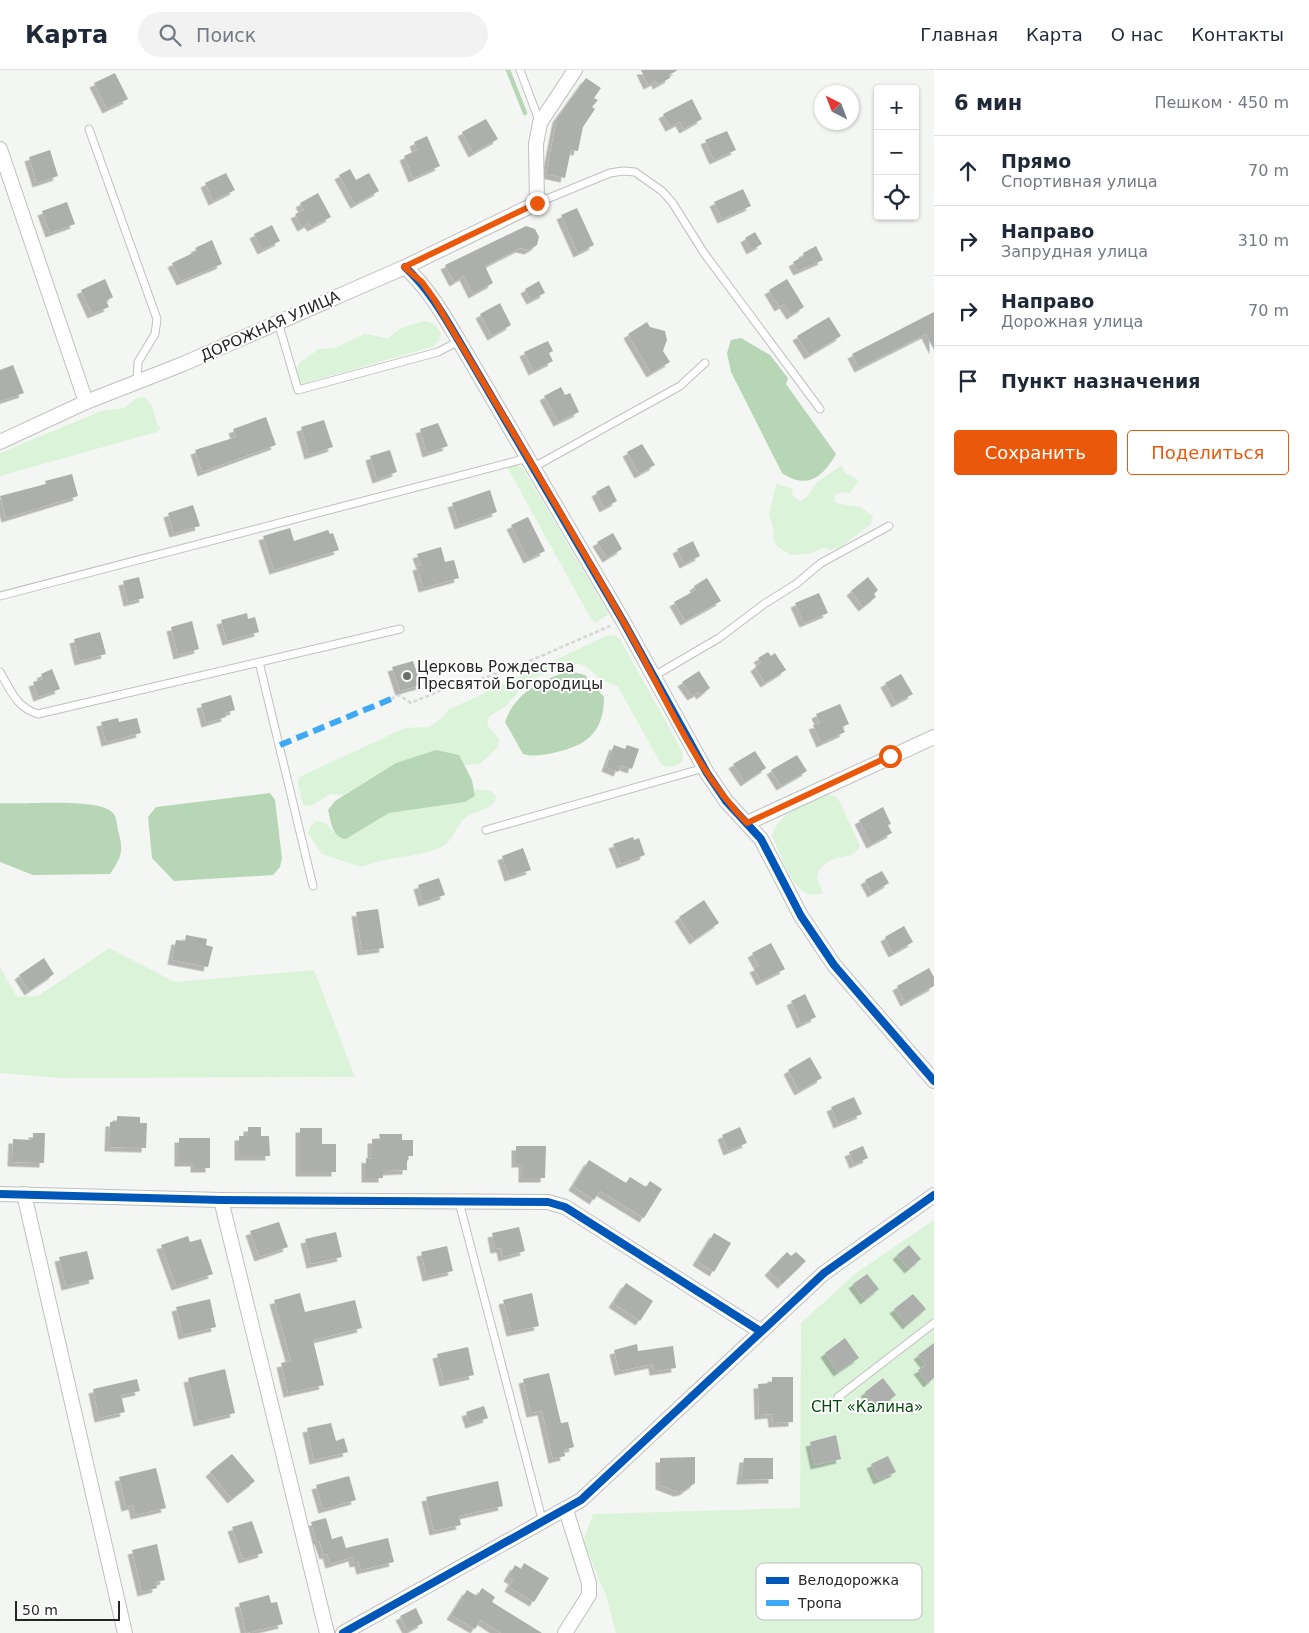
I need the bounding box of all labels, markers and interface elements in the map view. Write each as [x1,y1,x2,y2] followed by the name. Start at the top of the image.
[138,12,488,57] search box
[25,21,108,49] text: Карта
[156,21,184,49] icon: search
[196,24,256,46] text: Поиск
[920,24,998,45] text: Главная
[1026,24,1083,45] text: Карта
[1111,24,1163,45] text: О нас
[1191,24,1284,45] text: Контакты
[814,85,859,130] north arrow
[874,85,919,220] map controls
[874,85,919,130] button: +
[954,91,1022,115] text: 6 мин
[1154,93,1289,112] text: Пешком · 450 m
[874,130,919,175] button: −
[1001,150,1071,172] text: Прямо
[954,157,982,185] icon: ahead
[1248,161,1289,180] text: 70 m
[1001,172,1158,191] text: Спортивная улица
[874,175,919,220] button: locate
[526,192,549,215] route end
[1001,220,1094,242] text: Направо
[954,227,982,255] icon: right
[1238,231,1289,250] text: 310 m
[1001,242,1148,261] text: Запрудная улица
[197,287,343,365] street label: ДОРОЖНАЯ УЛИЦА
[1001,290,1094,312] text: Направо
[954,297,982,325] icon: right
[1248,301,1289,320] text: 70 m
[1001,312,1143,331] text: Дорожная улица
[954,367,982,395] icon: arrive
[1001,370,1200,392] text: Пункт назначения
[954,430,1117,475] button: Сохранить
[1127,430,1289,475] button: Поделиться
[417,658,603,693] place label: Церковь Рождества Пресвятой Богородицы
[401,670,413,682] marker: Церковь Рождества Пресвятой Богородицы
[879,745,902,768] route start
[811,1398,923,1416] park label: СНТ «Калина»
[756,1563,922,1620] legend
[798,1572,899,1588] text: Велодорожка
[797,1595,842,1611] text: Тропа
[15,1598,120,1621] scale bar
[22,1602,58,1618] text: 50 m

